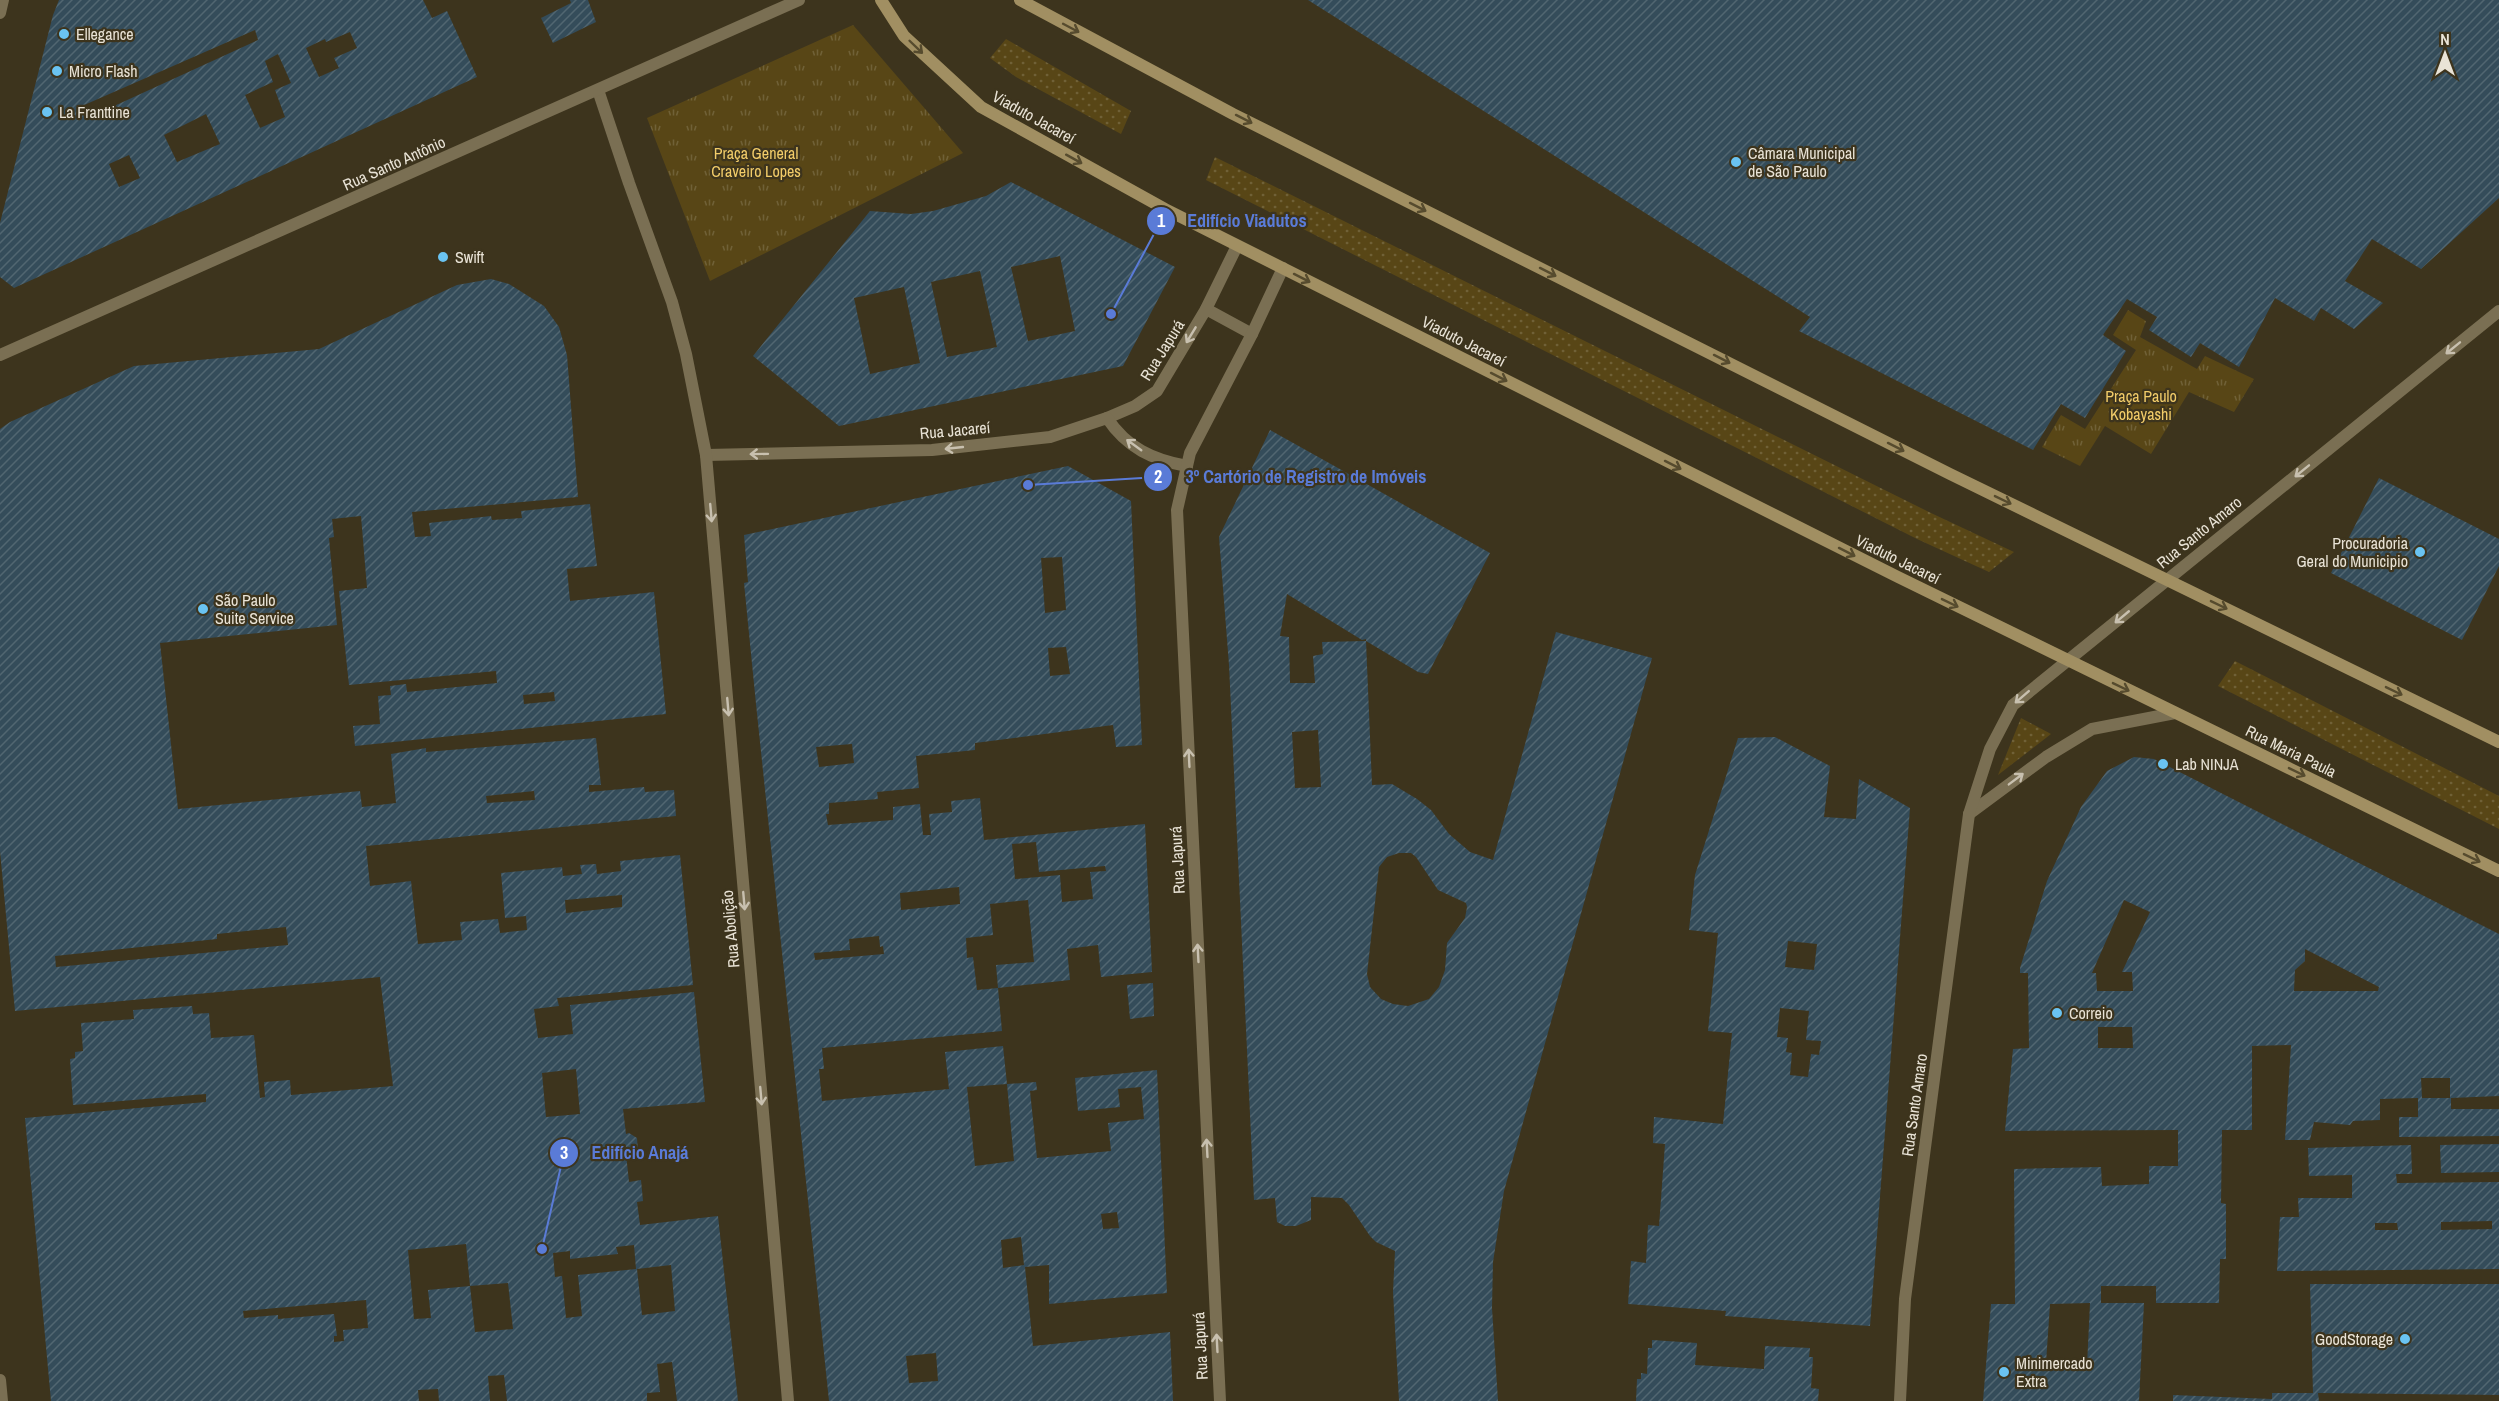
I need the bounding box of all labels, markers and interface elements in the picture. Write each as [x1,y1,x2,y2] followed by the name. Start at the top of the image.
[76,23,134,45] place label: Ellegance
[1062,23,1080,34] one-way arrow
[2415,24,2475,84] north arrow
[57,27,71,41] marker: Ellegance
[2440,28,2450,50] text: N
[908,40,923,54] one-way arrow
[69,60,138,82] place label: Micro Flash
[50,64,64,78] marker: Micro Flash
[989,85,1080,149] street label: Viaduto Jacareí
[59,101,130,123] place label: La Franttine
[40,105,54,119] marker: La Franttine
[1234,114,1252,125] one-way arrow
[339,131,449,195] street label: Rua Santo Antônio
[711,142,801,182] park label: Praça General Craveiro Lopes
[1748,142,1855,182] place label: Câmara Municipal de São Paulo
[1065,153,1082,165] one-way arrow
[1729,155,1743,169] marker: Câmara Municipal de São Paulo
[1408,201,1426,213] one-way arrow
[1146,203,1319,239] callout: Edifício Viadutos
[1157,208,1166,233] text: 1
[1187,208,1307,233] text: Edifício Viadutos
[455,246,485,268] place label: Swift
[436,250,450,264] marker: Swift
[1538,267,1556,278] one-way arrow
[1293,273,1311,284] one-way arrow
[1418,310,1510,372] street label: Viaduto Jacareí
[1135,315,1190,385] street label: Rua Japurá
[1185,326,1197,343] one-way arrow
[2446,341,2462,354] one-way arrow
[1713,354,1731,366] one-way arrow
[1489,372,1507,383] one-way arrow
[2105,385,2177,425] park label: Praça Paulo Kobayashi
[919,416,992,444] street label: Rua Jacareí
[1126,439,1142,451] one-way arrow
[944,442,964,453] one-way arrow
[1887,442,1905,453] one-way arrow
[749,448,769,459] one-way arrow
[1143,459,1438,495] callout: 3º Cartório de Registro de Imóveis
[1664,459,1682,471] one-way arrow
[1154,464,1162,489] text: 2
[1186,464,1426,489] text: 3º Cartório de Registro de Imóveis
[2294,464,2310,477] one-way arrow
[2152,491,2246,573] street label: Rua Santo Amaro
[1993,494,2011,506] one-way arrow
[706,502,717,522] one-way arrow
[1852,529,1944,589] street label: Viaduto Jacareí
[2296,532,2409,572] place label: Procuradoria Geral do Municipio
[2413,545,2427,559] marker: Procuradoria Geral do Municipio
[1838,547,1856,558] one-way arrow
[215,589,294,629] place label: São Paulo Suite Service
[1941,598,1959,609] one-way arrow
[2210,600,2228,612] one-way arrow
[196,602,210,616] marker: São Paulo Suite Service
[2115,610,2130,624] one-way arrow
[2112,681,2130,693] one-way arrow
[2385,686,2403,698] one-way arrow
[2015,690,2030,704] one-way arrow
[723,697,734,717] one-way arrow
[2242,720,2341,783] street label: Rua Maria Paula
[1183,749,1194,769] one-way arrow
[2175,753,2239,775] place label: Lab NINJA
[2156,757,2170,771] marker: Lab NINJA
[2287,767,2305,779] one-way arrow
[2007,773,2023,786] one-way arrow
[1164,825,1190,894] street label: Rua Japurá
[2463,852,2481,864] one-way arrow
[716,889,744,969] street label: Rua Abolição
[739,891,750,911] one-way arrow
[1192,944,1203,964] one-way arrow
[2069,1002,2113,1024] place label: Correio
[2050,1006,2064,1020] marker: Correio
[1896,1052,1932,1158] street label: Rua Santo Amaro
[756,1085,767,1105] one-way arrow
[549,1135,700,1171] callout: Edifício Anajá
[1202,1138,1213,1158] one-way arrow
[560,1140,568,1165] text: 3
[591,1140,689,1165] text: Edifício Anajá
[1187,1311,1213,1380] street label: Rua Japurá
[2315,1328,2393,1350] place label: GoodStorage
[2398,1332,2412,1346] marker: GoodStorage
[1211,1333,1222,1353] one-way arrow
[2016,1352,2093,1392] place label: Minimercado Extra
[1997,1365,2011,1379] marker: Minimercado Extra

